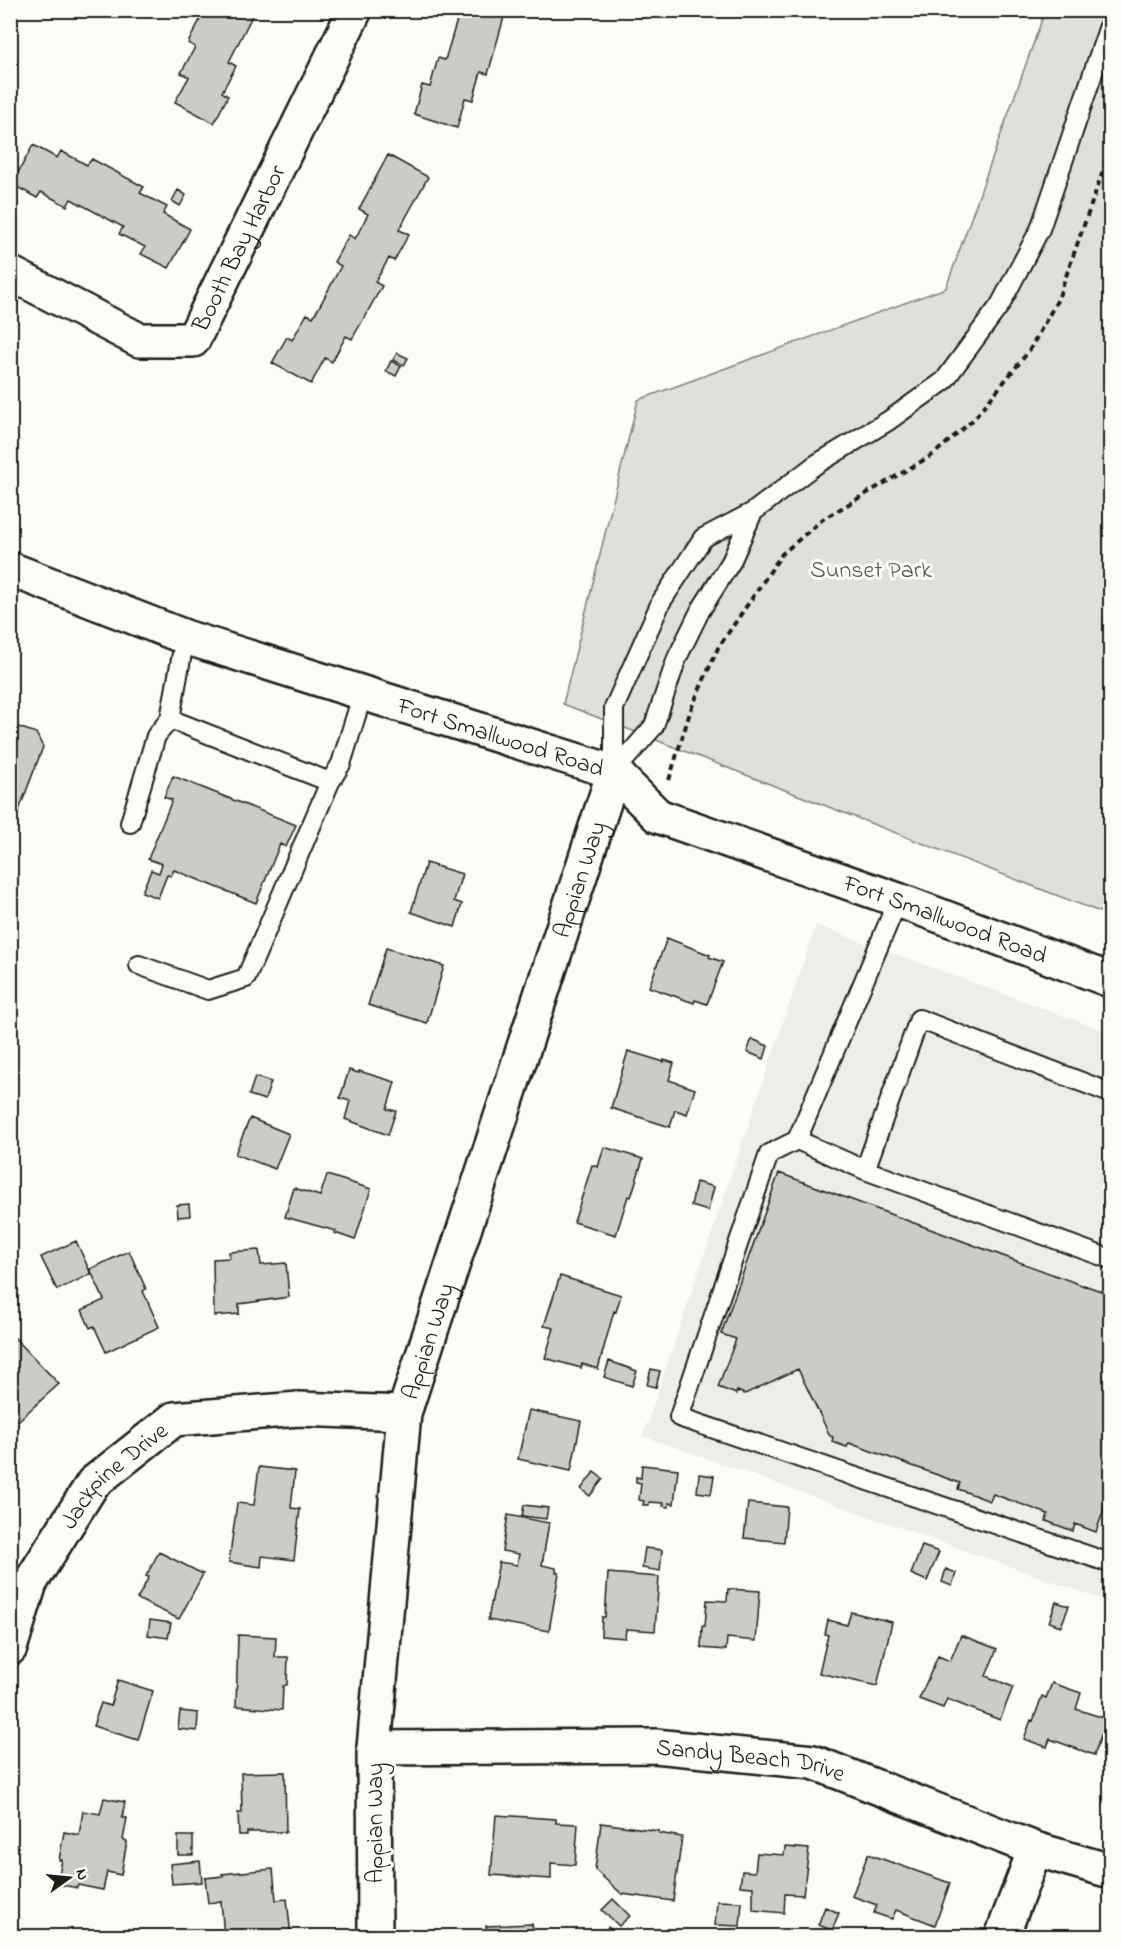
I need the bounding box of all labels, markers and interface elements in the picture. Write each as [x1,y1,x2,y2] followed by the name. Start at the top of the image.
[184,159,297,339] street label: Booth Bay Harbor
[810,554,932,589] park label: Sunset Park
[392,690,608,788] street label: Fort Smallwood Road
[546,817,618,943] street label: Appian Way
[837,867,1052,975] street label: Fort Smallwood Road
[394,1279,466,1405] street label: Appian Way
[53,1415,177,1537] street label: Jackpine Drive
[654,1731,850,1793] street label: Sandy Beach Drive
[359,1763,395,1883] street label: Appian Way
[39,1848,99,1908] north arrow
[69,1866,95,1883] text: N

